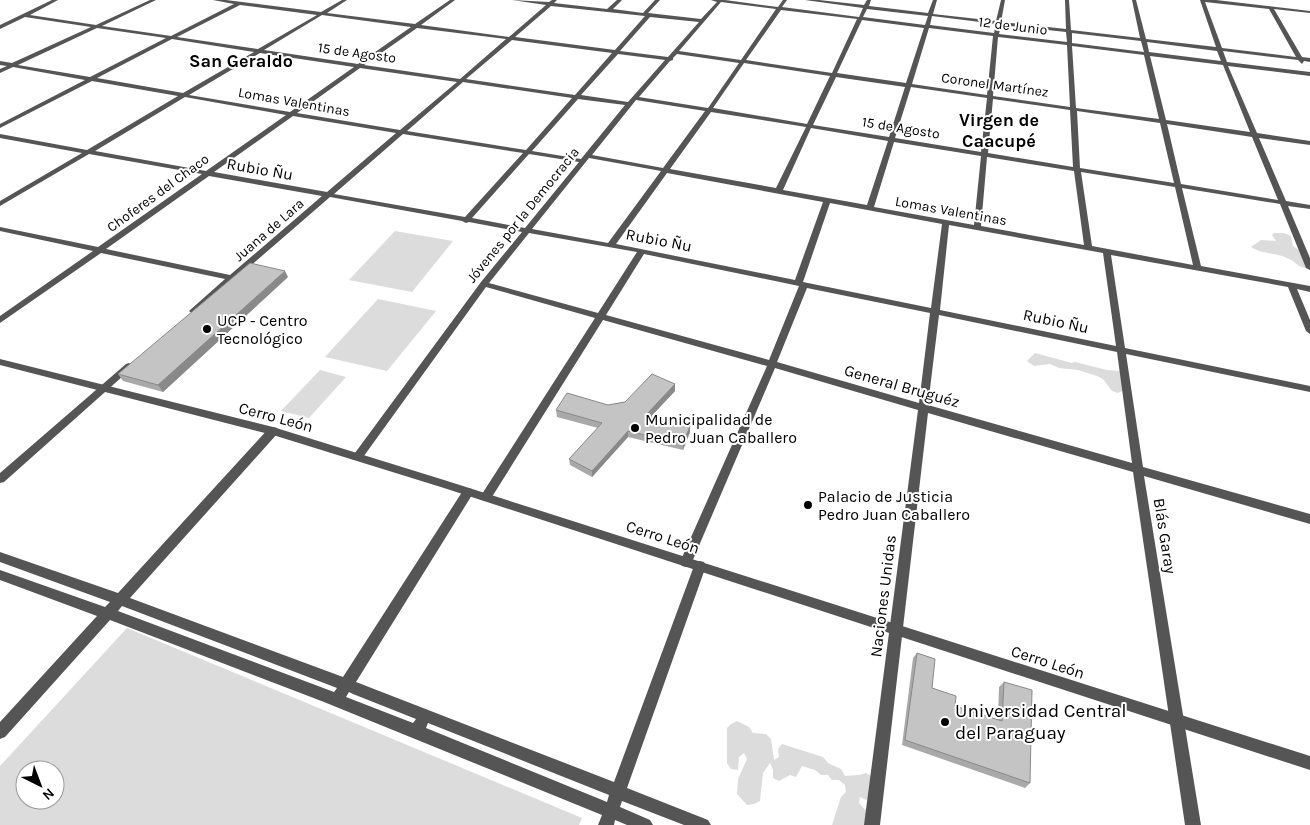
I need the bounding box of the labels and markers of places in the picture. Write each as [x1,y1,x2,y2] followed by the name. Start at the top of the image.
[217,311,308,348] place label: UCP - Centro Tecnológico
[201,323,213,335] marker: UCP - Centro Tecnológico
[645,410,797,447] place label: Municipalidad de Pedro Juan Caballero
[629,422,641,434] marker: Municipalidad de Pedro Juan Caballero
[818,487,970,524] place label: Palacio de Justicia Pedro Juan Caballero
[802,499,814,511] marker: Palacio de Justicia Pedro Juan Caballero
[955,700,1127,744] place label: Universidad Central del Paraguay
[939,716,951,728] marker: Universidad Central del Paraguay

